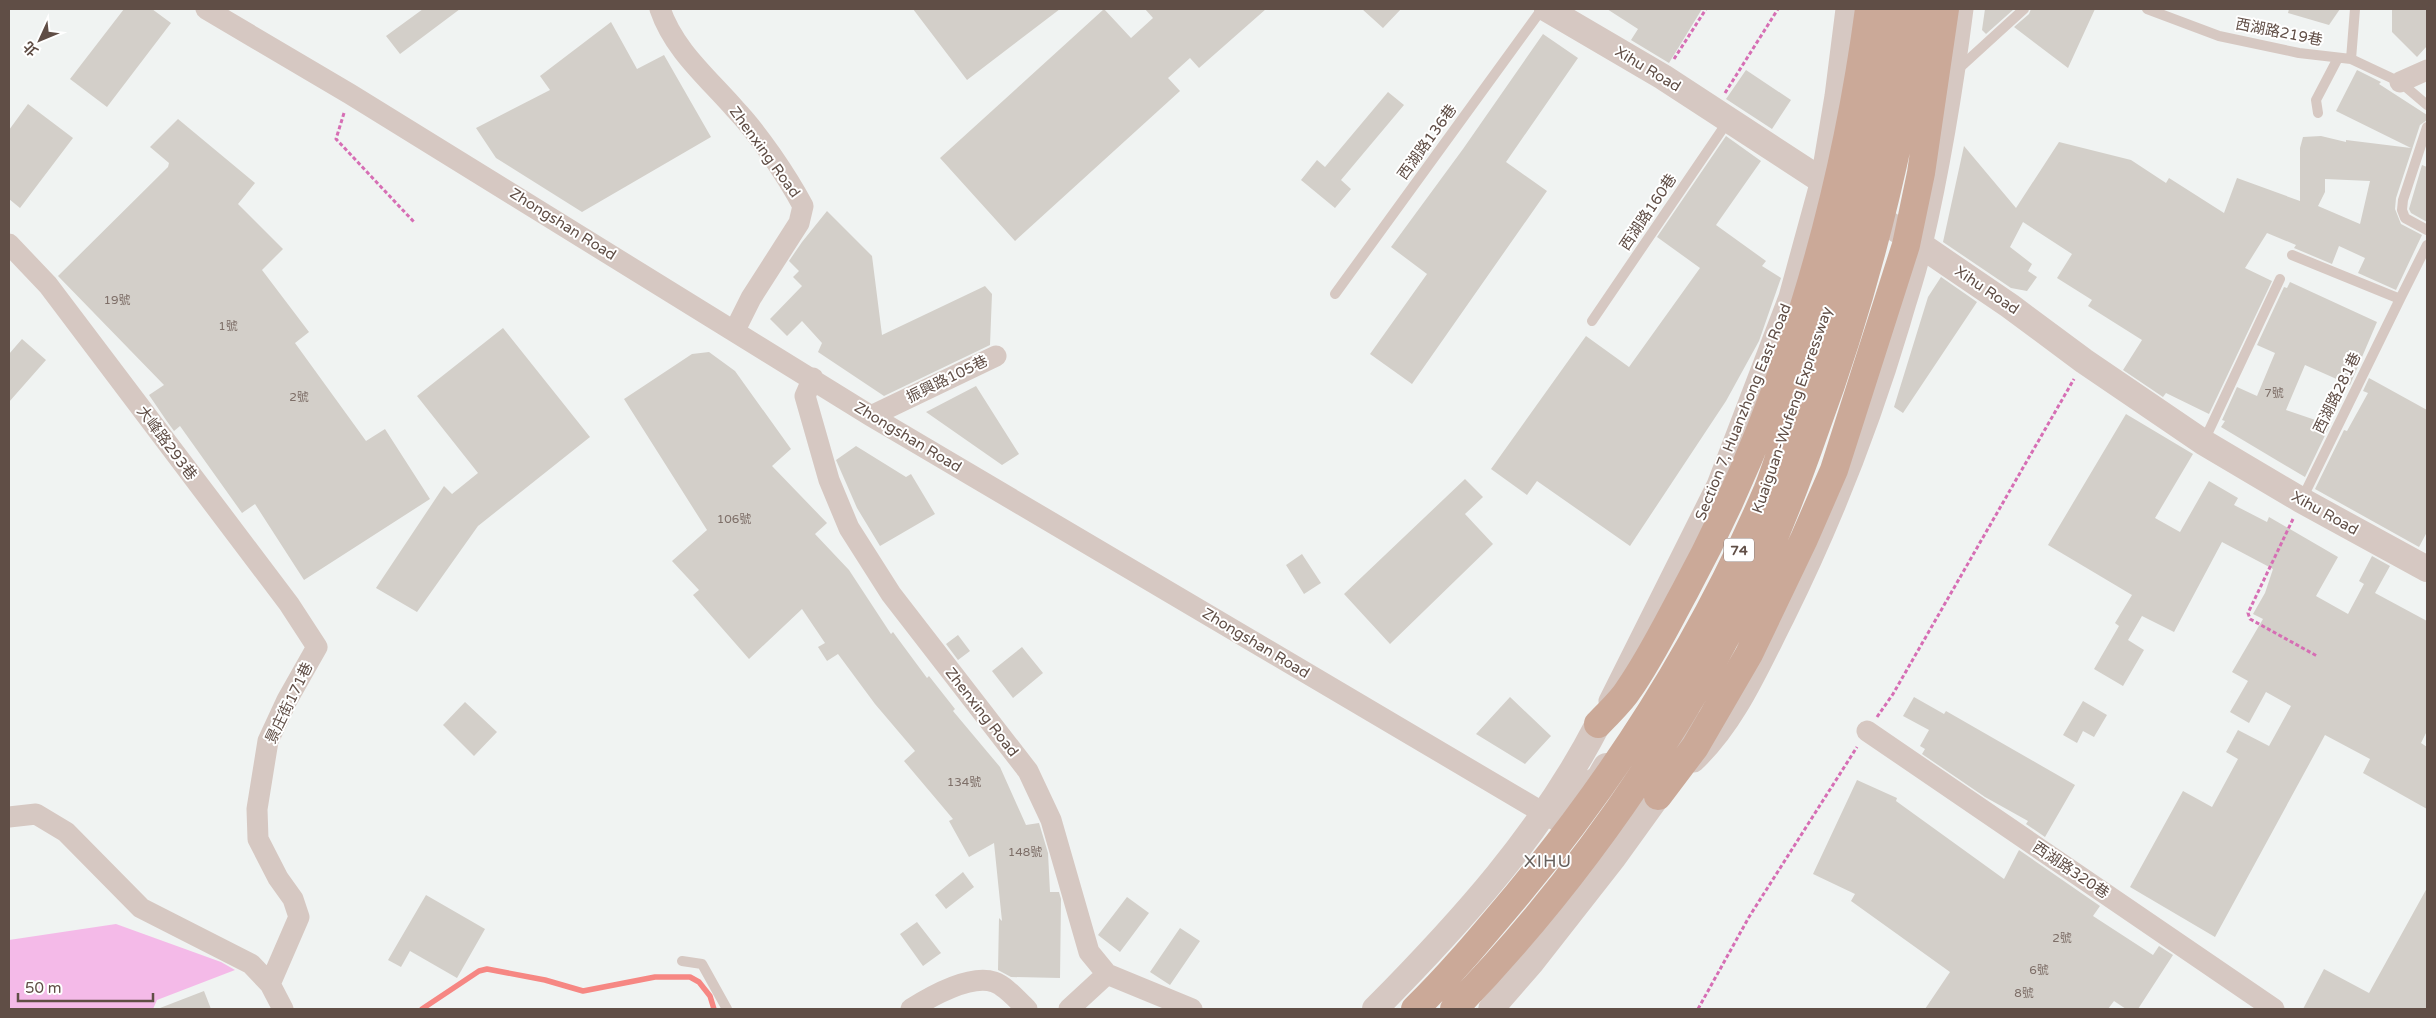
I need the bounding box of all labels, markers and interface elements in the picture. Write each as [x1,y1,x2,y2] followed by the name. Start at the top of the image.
[15,15,65,65] north arrow
[2234,15,2324,49] street label: 西湖路219巷
[20,38,42,60] text: 北
[1612,42,1684,96] street label: Xihu Road
[1394,101,1460,183] street label: 西湖路136巷
[726,103,804,201] street label: Zhenxing Road
[1616,170,1680,254] street label: 西湖路160巷
[507,184,619,264] street label: Zhongshan Road
[1951,262,2023,318] street label: Xihu Road
[103,293,131,307] house number: 19號
[1691,301,1795,523] street label: Section 7, Huanzhong East Road
[1748,304,1836,516] street label: Kuaiguan-Wufeng Expressway
[218,319,238,333] house number: 1號
[2310,349,2364,437] street label: 西湖路281巷
[903,352,991,406] street label: 振興路105巷
[2264,386,2284,400] house number: 7號
[289,390,309,404] house number: 2號
[851,398,965,476] street label: Zhongshan Road
[133,402,201,484] street label: 大峰路293巷
[2288,487,2362,539] street label: Xihu Road
[717,512,751,526] house number: 106號
[1724,538,1754,562] road number: 74
[1199,604,1313,682] street label: Zhongshan Road
[262,659,316,747] street label: 景庄街171巷
[942,664,1022,760] street label: Zhenxing Road
[947,775,981,789] house number: 134號
[2029,838,2113,902] street label: 西湖路320巷
[1008,845,1042,859] house number: 148號
[1524,850,1572,872] district label: XIHU
[2052,931,2072,945] house number: 2號
[2029,963,2049,977] house number: 6號
[18,970,152,1002] scale bar
[25,979,62,997] text: 50 m
[2014,986,2034,1000] house number: 8號

